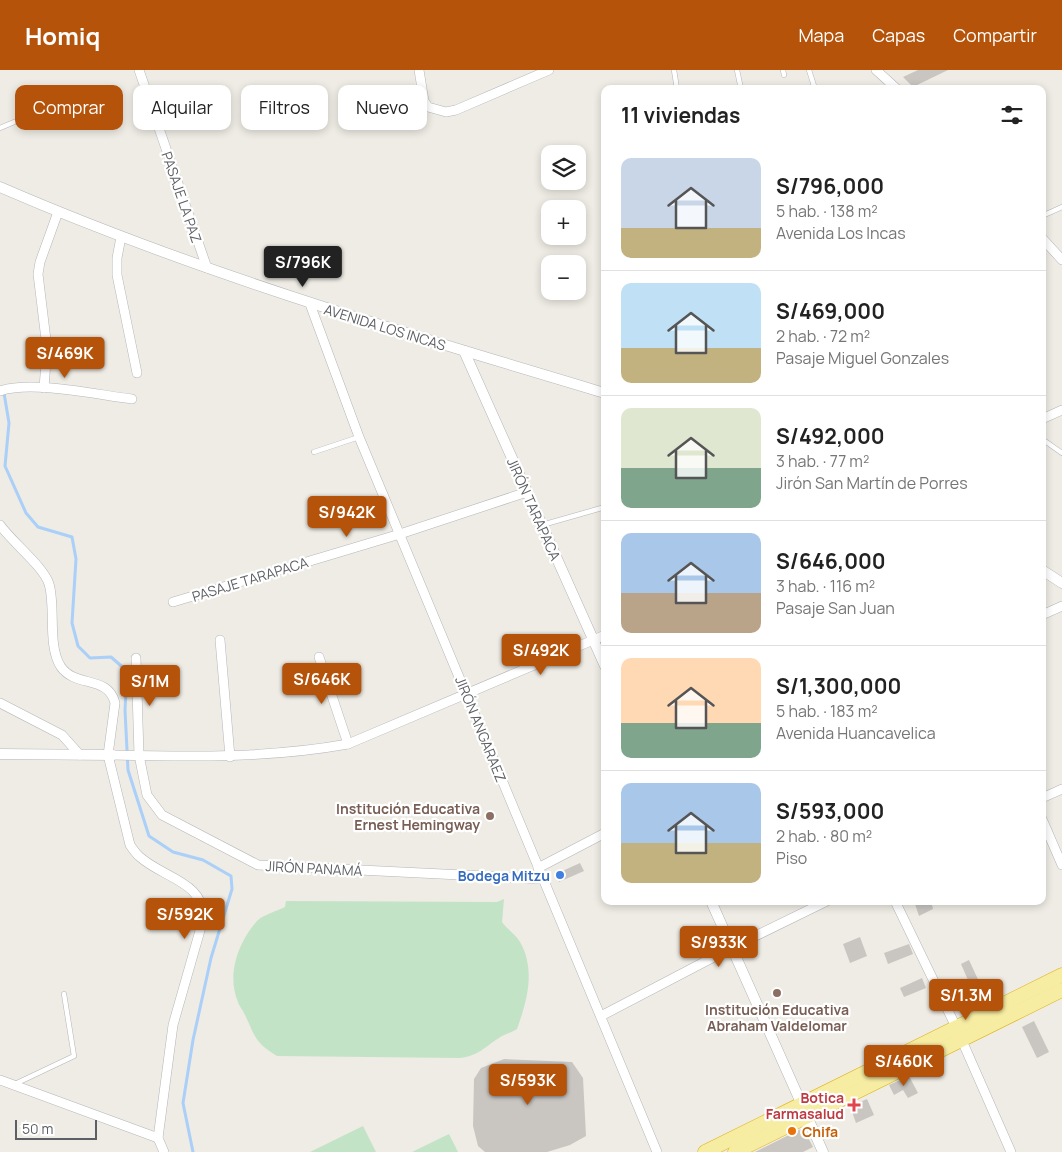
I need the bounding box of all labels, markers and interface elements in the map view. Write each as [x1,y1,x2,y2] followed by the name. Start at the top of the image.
[25,19,100,52] text: Homiq
[798,23,844,47] text: Mapa
[872,23,925,47] text: Capas
[953,23,1037,47] text: Compartir
[15,85,123,130] chip: Comprar
[133,85,231,130] chip: Alquilar
[241,85,328,130] chip: Filtros
[338,85,427,130] chip: Nuevo
[621,101,740,129] text: 11 viviendas
[998,101,1026,129] icon: filters
[541,145,586,300] map controls
[541,145,586,190] button: layers
[158,149,206,245] street label: PASAJE LA PAZ
[776,172,884,200] text: S/796,000
[661,178,721,238] icon: home
[541,200,586,245] button: +
[776,200,878,222] text: 5 hab. · 138 m²
[776,222,906,244] text: Avenida Los Incas
[262,246,344,288] pin: S/796K
[275,251,331,273] text: S/796K
[541,255,586,300] button: −
[776,297,885,325] text: S/469,000
[322,299,448,355] street label: AVENIDA LOS INCAS
[661,303,721,363] icon: home
[776,325,870,347] text: 2 hab. · 72 m²
[24,336,106,379] pin: S/469K
[36,342,94,364] text: S/469K
[776,347,949,369] text: Pasaje Miguel Gonzales
[776,422,885,450] text: S/492,000
[661,428,721,488] icon: home
[776,450,869,472] text: 3 hab. · 77 m²
[503,455,565,564] street label: JIRÓN TARAPACA
[776,472,968,494] text: Jirón San Martín de Porres
[306,496,388,538] pin: S/942K
[318,501,376,523] text: S/942K
[776,547,886,575] text: S/646,000
[190,552,311,606] street label: PASAJE TARAPACA
[661,553,721,613] icon: home
[776,575,875,597] text: 3 hab. · 116 m²
[776,597,895,619] text: Pasaje San Juan
[500,634,582,676] pin: S/492K
[513,639,569,661] text: S/492K
[281,662,363,705] pin: S/646K
[120,664,180,707] pin: S/1M
[293,668,351,690] text: S/646K
[131,670,169,692] text: S/1M
[776,672,901,700] text: S/1,300,000
[451,673,511,785] street label: JIRÓN ANGARAEZ
[661,678,721,738] icon: home
[776,700,878,722] text: 5 hab. · 183 m²
[776,722,936,744] text: Avenida Huancavelica
[776,797,884,825] text: S/593,000
[336,799,480,834] place label: Institución Educativa Ernest Hemingway
[661,803,721,863] icon: home
[484,810,496,822] marker: Institución Educativa Ernest Hemingway
[776,825,872,847] text: 2 hab. · 80 m²
[776,847,807,869] text: Piso
[265,856,363,880] street label: JIRÓN PANAMÁ
[458,866,550,885] place label: Bodega Mitzu
[554,869,566,881] marker: Bodega Mitzu
[144,898,226,940] pin: S/592K
[157,903,213,925] text: S/592K
[678,926,760,968] pin: S/933K
[691,931,747,953] text: S/933K
[925,978,1007,1021] pin: S/1.3M
[940,984,992,1006] text: S/1.3M
[771,987,783,999] marker: Institución Educativa Abraham Valdelomar
[705,1000,849,1035] place label: Institución Educativa Abraham Valdelomar
[863,1044,945,1087] pin: S/460K
[875,1050,933,1072] text: S/460K
[487,1064,569,1106] pin: S/593K
[500,1069,556,1091] text: S/593K
[766,1088,844,1123] place label: Botica Farmasalud
[848,1099,860,1111] marker: Botica Farmasalud
[15,1117,98,1140] scale bar
[22,1119,53,1138] text: 50 m
[802,1122,838,1141] place label: Chifa
[786,1125,798,1137] marker: Chifa

